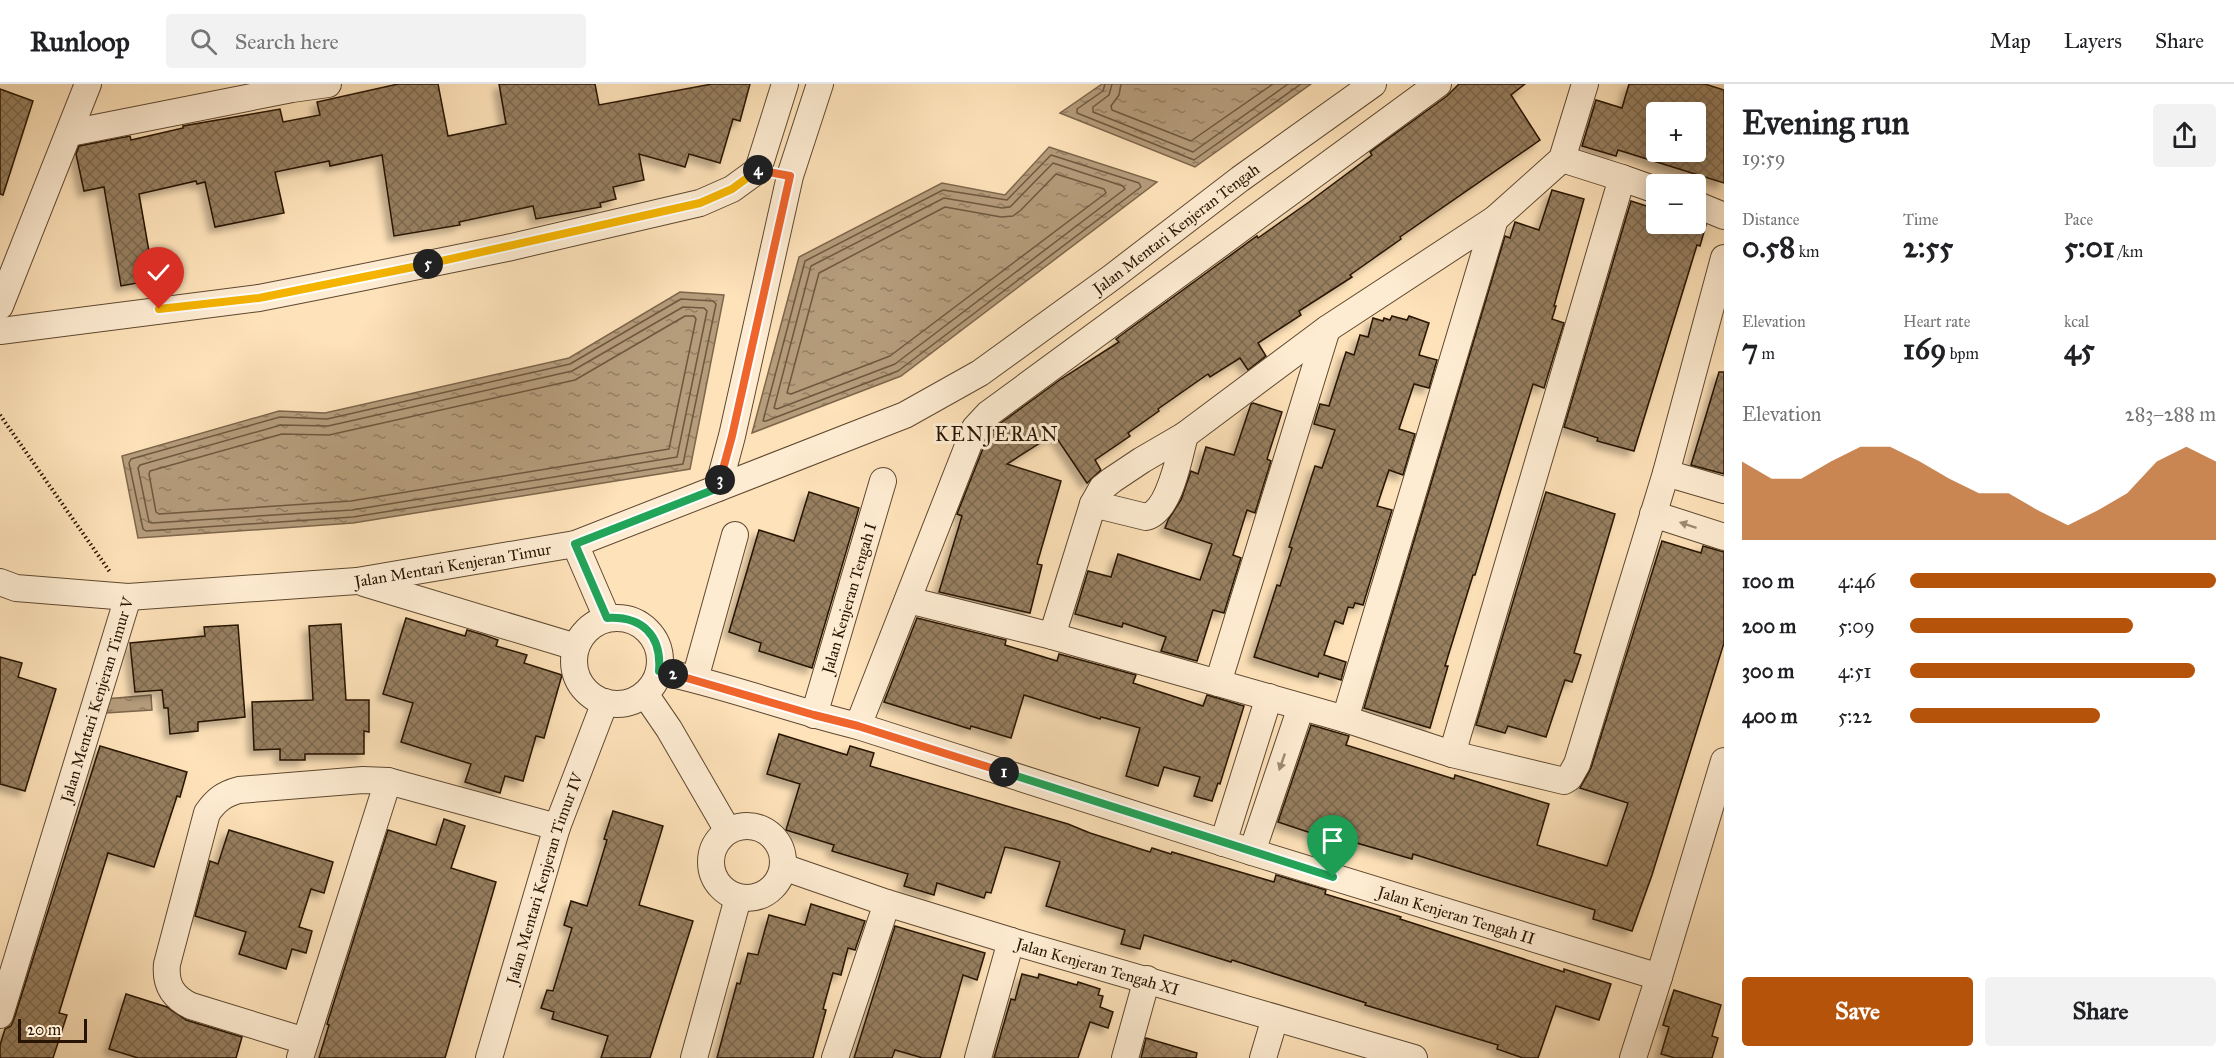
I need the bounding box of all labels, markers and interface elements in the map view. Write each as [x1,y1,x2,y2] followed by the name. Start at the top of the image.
[166,14,586,68] search box
[30,24,130,59] text: Runloop
[187,25,220,58] icon: search
[235,28,339,55] text: Search here
[1990,28,2031,54] text: Map
[2064,28,2122,54] text: Layers
[2155,28,2204,54] text: Share
[1646,102,1706,234] map controls
[1646,102,1706,162] button: +
[1742,103,1909,143] text: Evening run
[2153,104,2216,167] button: share
[1742,146,1786,170] text: 19:59
[743,155,773,185] pin: 4
[1087,159,1263,300] street label: Jalan Mentari Kenjeran Tengah
[754,160,762,179] text: 4
[1646,174,1706,234] button: −
[1742,210,1799,229] text: Distance
[1903,210,1938,229] text: Time
[2064,210,2093,229] text: Pace
[1742,229,1795,265] text: 0.58
[1903,229,1953,265] text: 2:55
[2064,229,2115,265] text: 5:01
[1795,242,1820,261] text: km
[2115,242,2143,261] text: /km
[133,247,184,309] pin
[413,249,443,279] pin: 5
[424,254,432,273] text: 5
[142,256,175,289] icon: check
[1742,312,1806,331] text: Elevation
[1903,312,1970,331] text: Heart rate
[2064,312,2089,331] text: kcal
[1742,331,1758,367] text: 7
[1903,331,1946,367] text: 169
[2064,331,2095,367] text: 45
[1758,344,1775,363] text: m
[1946,344,1979,363] text: bpm
[1742,402,1821,426] text: Elevation
[2125,402,2216,426] text: 283–288 m
[935,422,1059,447] district label: KENJERAN
[705,465,735,495] pin: 3
[717,470,723,489] text: 3
[817,520,880,678] street label: Jalan Kenjeran Tengah I
[1679,520,1697,530] one-way arrow
[351,539,552,592] street label: Jalan Mentari Kenjeran Timur
[1742,569,1794,593] text: 100 m
[1838,569,1876,593] text: 4:46
[56,594,137,807] street label: Jalan Mentari Kenjeran Timur V
[1742,614,1796,638] text: 200 m
[1838,614,1875,638] text: 5:09
[658,659,688,689] pin: 2
[1742,659,1794,683] text: 300 m
[1838,659,1871,683] text: 4:51
[669,664,677,683] text: 2
[1742,704,1798,728] text: 400 m
[1838,704,1872,728] text: 5:22
[1277,753,1287,771] one-way arrow
[989,757,1019,787] pin: 1
[1001,762,1007,781] text: 1
[501,769,587,988] street label: Jalan Mentari Kenjeran Timur IV
[1307,815,1358,877] pin
[1316,824,1349,857] icon: arrive
[1373,881,1537,948] street label: Jalan Kenjeran Tengah II
[1012,933,1182,999] street label: Jalan Kenjeran Tengah XI
[1742,977,1973,1046] button: Save
[1985,977,2216,1046] button: Share
[18,1016,87,1044] scale bar
[27,1020,61,1039] text: 20 m

